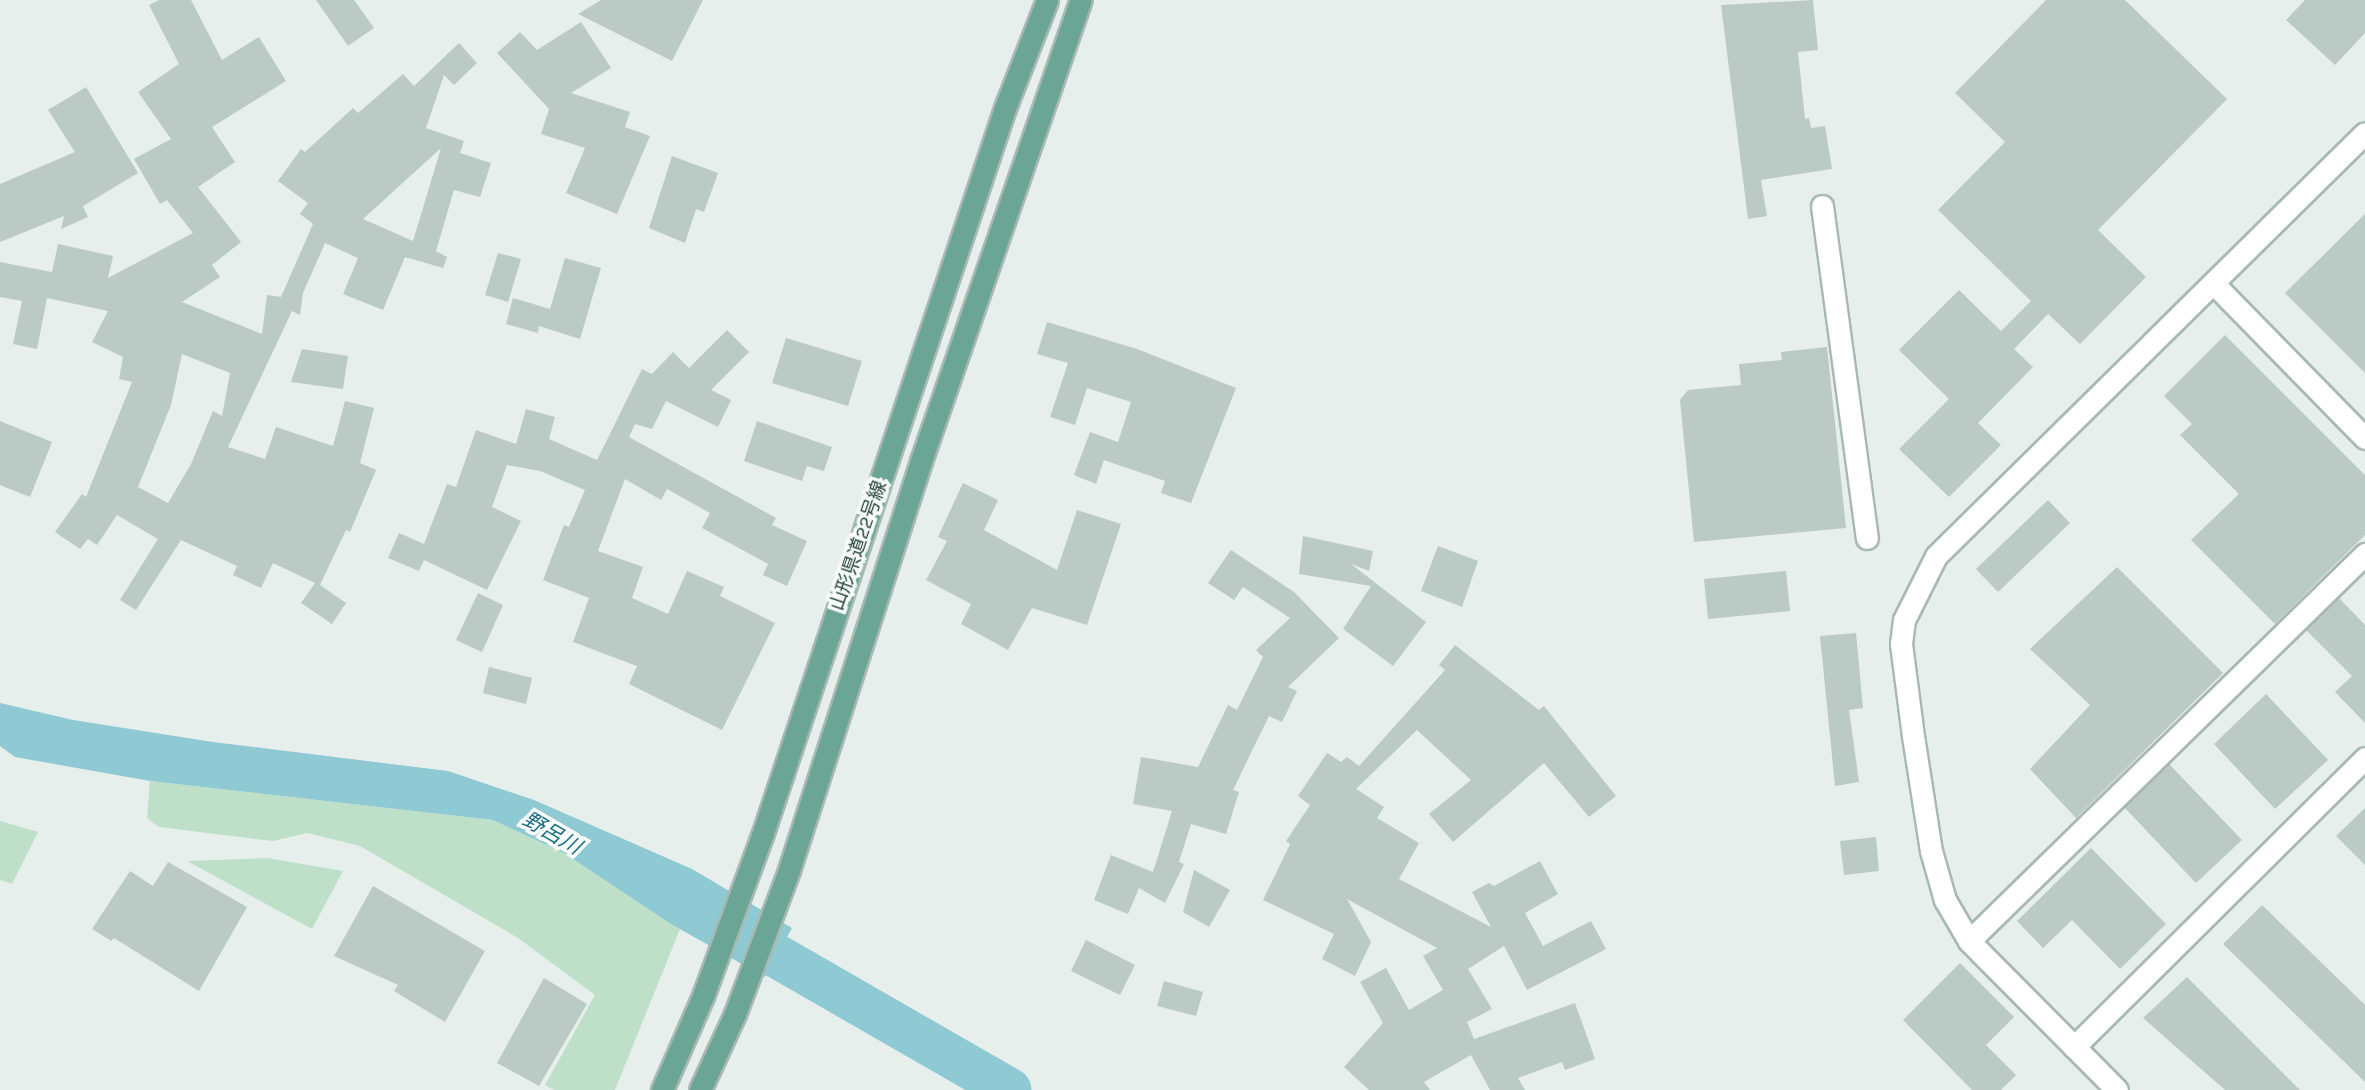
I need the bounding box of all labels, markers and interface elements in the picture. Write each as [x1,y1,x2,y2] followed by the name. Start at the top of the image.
[826,478,892,614] street label: 山形県道22号線
[518,806,586,860] water label: 野呂川

